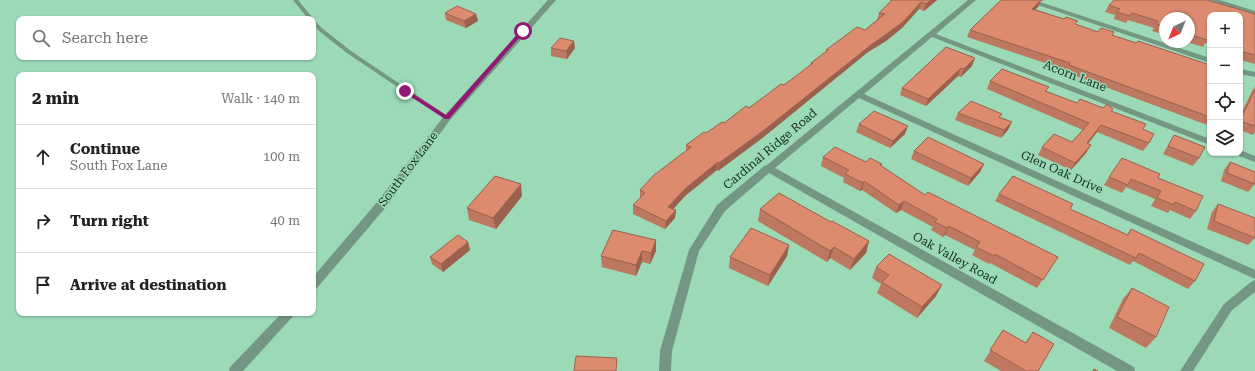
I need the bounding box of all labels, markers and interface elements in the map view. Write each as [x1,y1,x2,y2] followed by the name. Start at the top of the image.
[1159,12,1195,48] north arrow
[1207,12,1243,156] map controls
[1207,12,1243,48] button: +
[16,16,316,60] search box
[514,22,532,40] route start
[30,27,52,49] icon: search
[62,29,148,47] text: Search here
[1207,48,1243,84] button: −
[1041,58,1109,95] street label: Acorn Lane
[396,82,414,100] route end
[1207,84,1243,120] button: locate
[32,88,79,108] text: 2 min
[221,91,300,106] text: Walk · 140 m
[720,106,820,192] street label: Cardinal Ridge Road
[1207,120,1243,156] button: layers
[375,129,441,209] street label: South Fox Lane
[70,140,140,158] text: Continue
[32,146,54,168] icon: ahead
[1019,148,1106,197] street label: Glen Oak Drive
[263,149,300,164] text: 100 m
[70,158,167,173] text: South Fox Lane
[32,210,54,232] icon: right
[70,212,149,230] text: Turn right
[270,213,300,228] text: 40 m
[910,229,1000,287] street label: Oak Valley Road
[32,274,54,296] icon: arrive
[70,276,226,294] text: Arrive at destination

